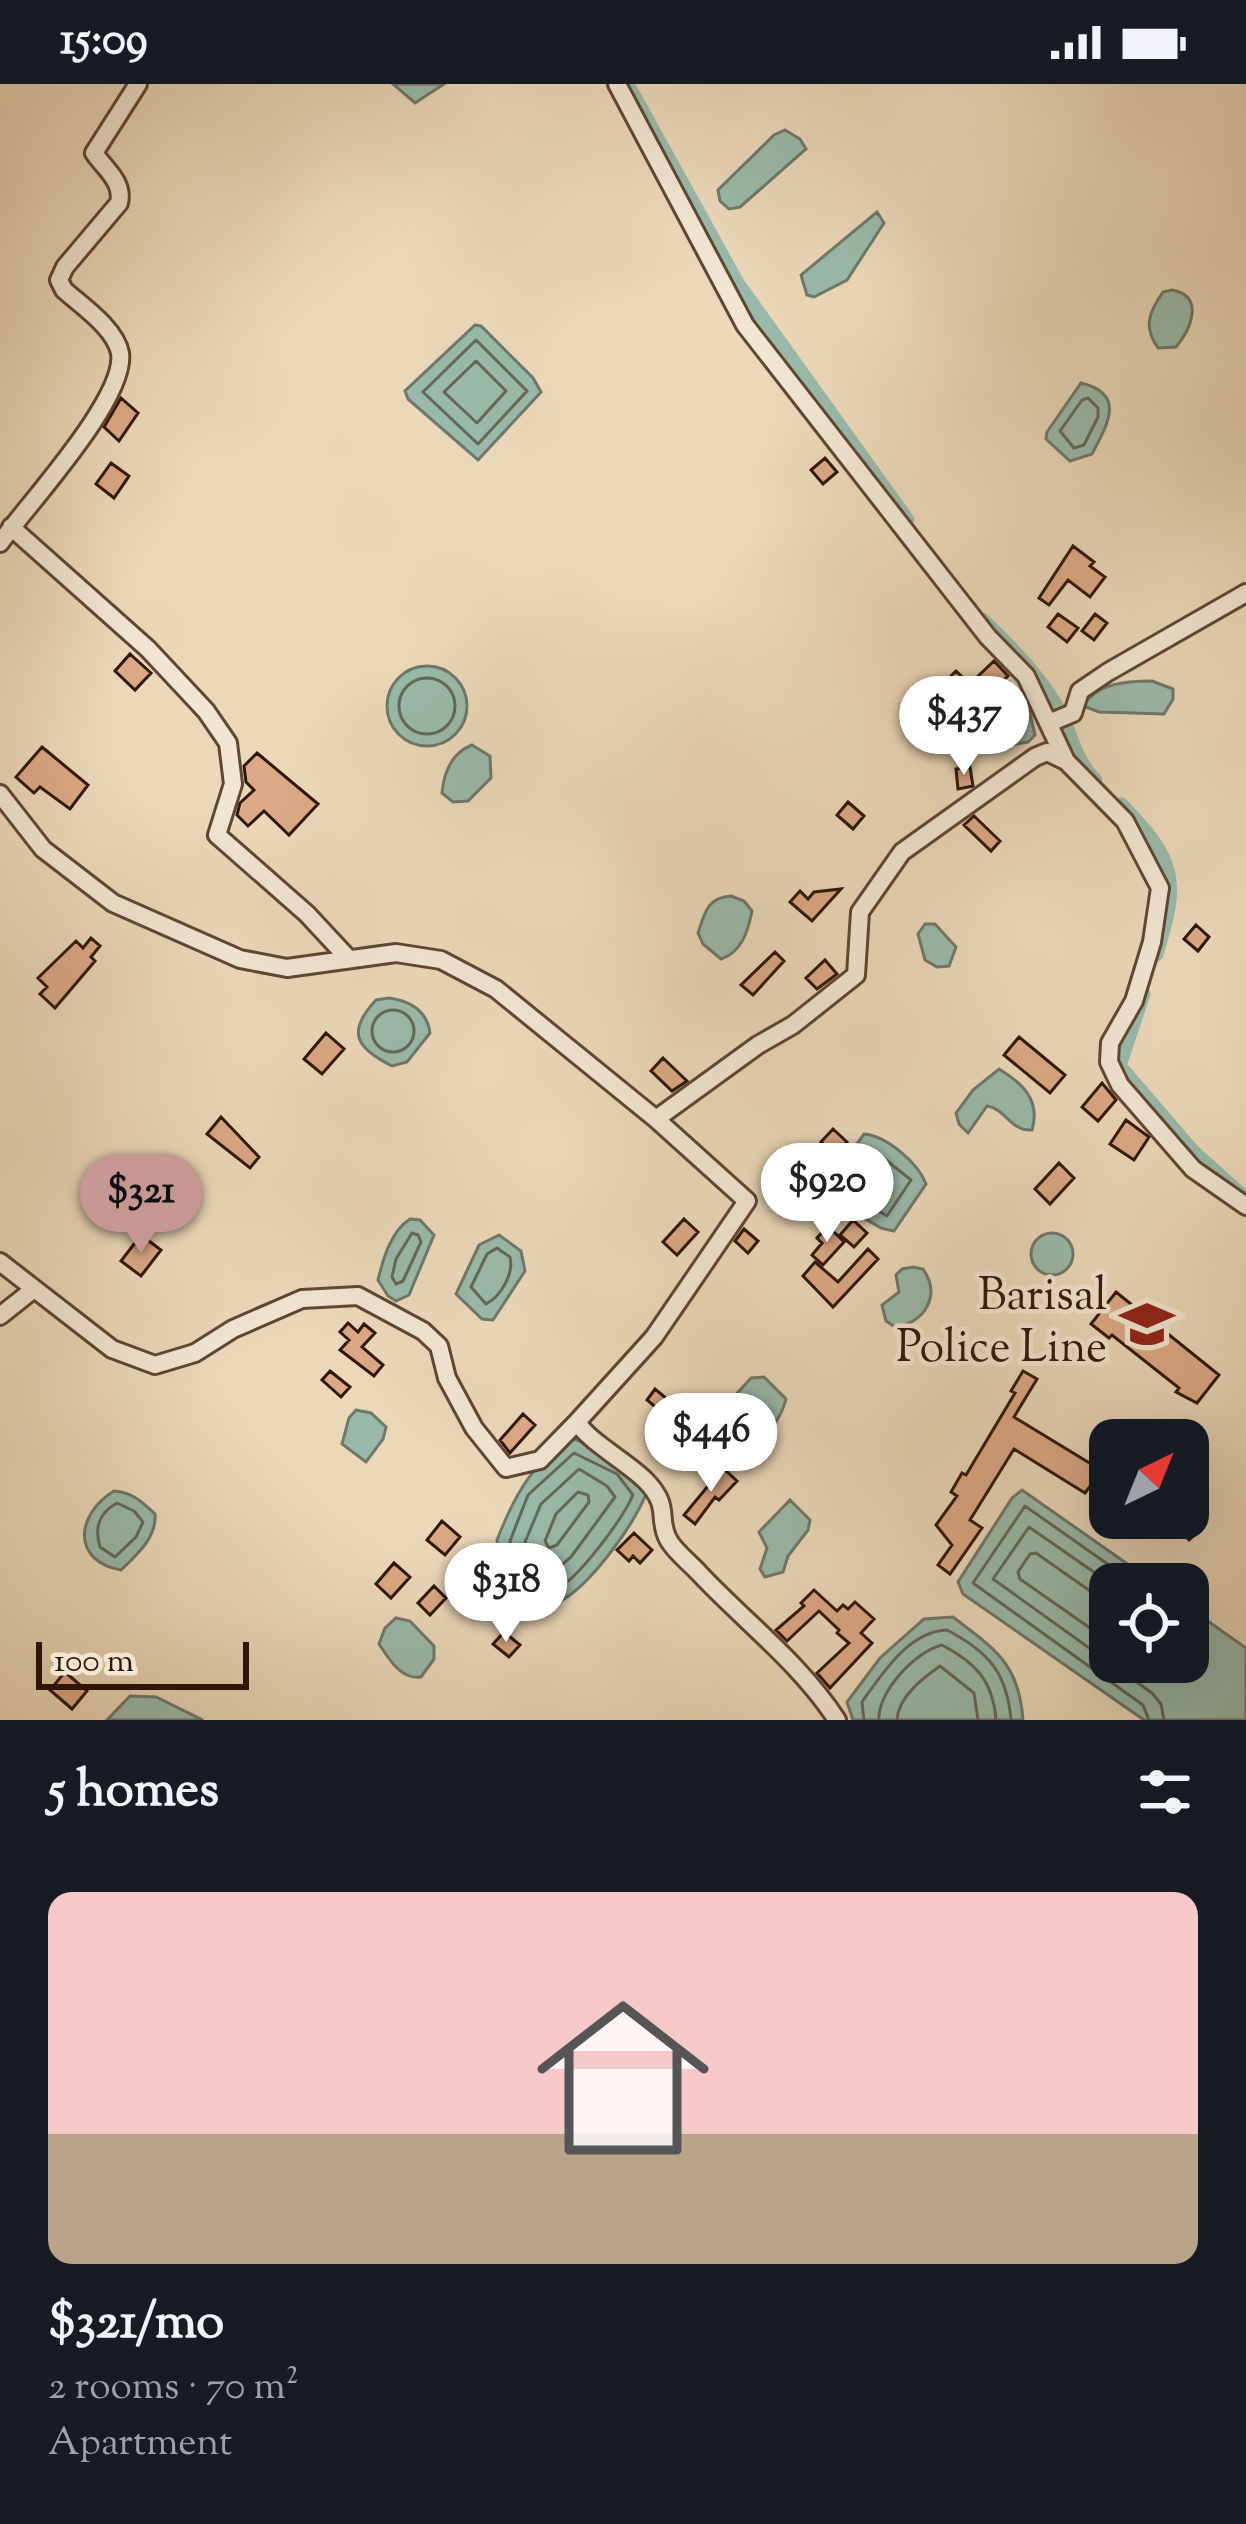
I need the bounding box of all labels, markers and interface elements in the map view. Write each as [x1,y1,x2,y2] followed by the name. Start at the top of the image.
[60,10,148,75] text: 15:09
[893,676,1035,778] pin: $437
[926,687,1002,743] text: $437
[756,1143,898,1245] pin: $920
[70,1154,212,1256] pin: $321
[788,1154,866,1210] text: $920
[107,1165,175,1221] text: $321
[896,1266,1107,1383] place label: Barisal Police Line
[1118,1295,1176,1353] school or university icon: Barisal Police Line
[640,1393,782,1495] pin: $446
[671,1404,751,1460] text: $446
[1089,1419,1209,1539] north arrow
[1089,1419,1209,1683] map controls
[435,1543,577,1645] pin: $318
[471,1554,541,1610] text: $318
[1089,1563,1209,1683] button: locate
[36,1636,249,1689] scale bar
[54,1639,134,1687] text: 100 m
[48,1756,219,1829] text: 5 homes
[1132,1759,1198,1825] icon: filters
[515,1970,731,2186] icon: home
[48,2288,224,2361] text: $321/mo
[48,2361,299,2417] text: 2 rooms · 70 m²
[48,2417,232,2473] text: Apartment

